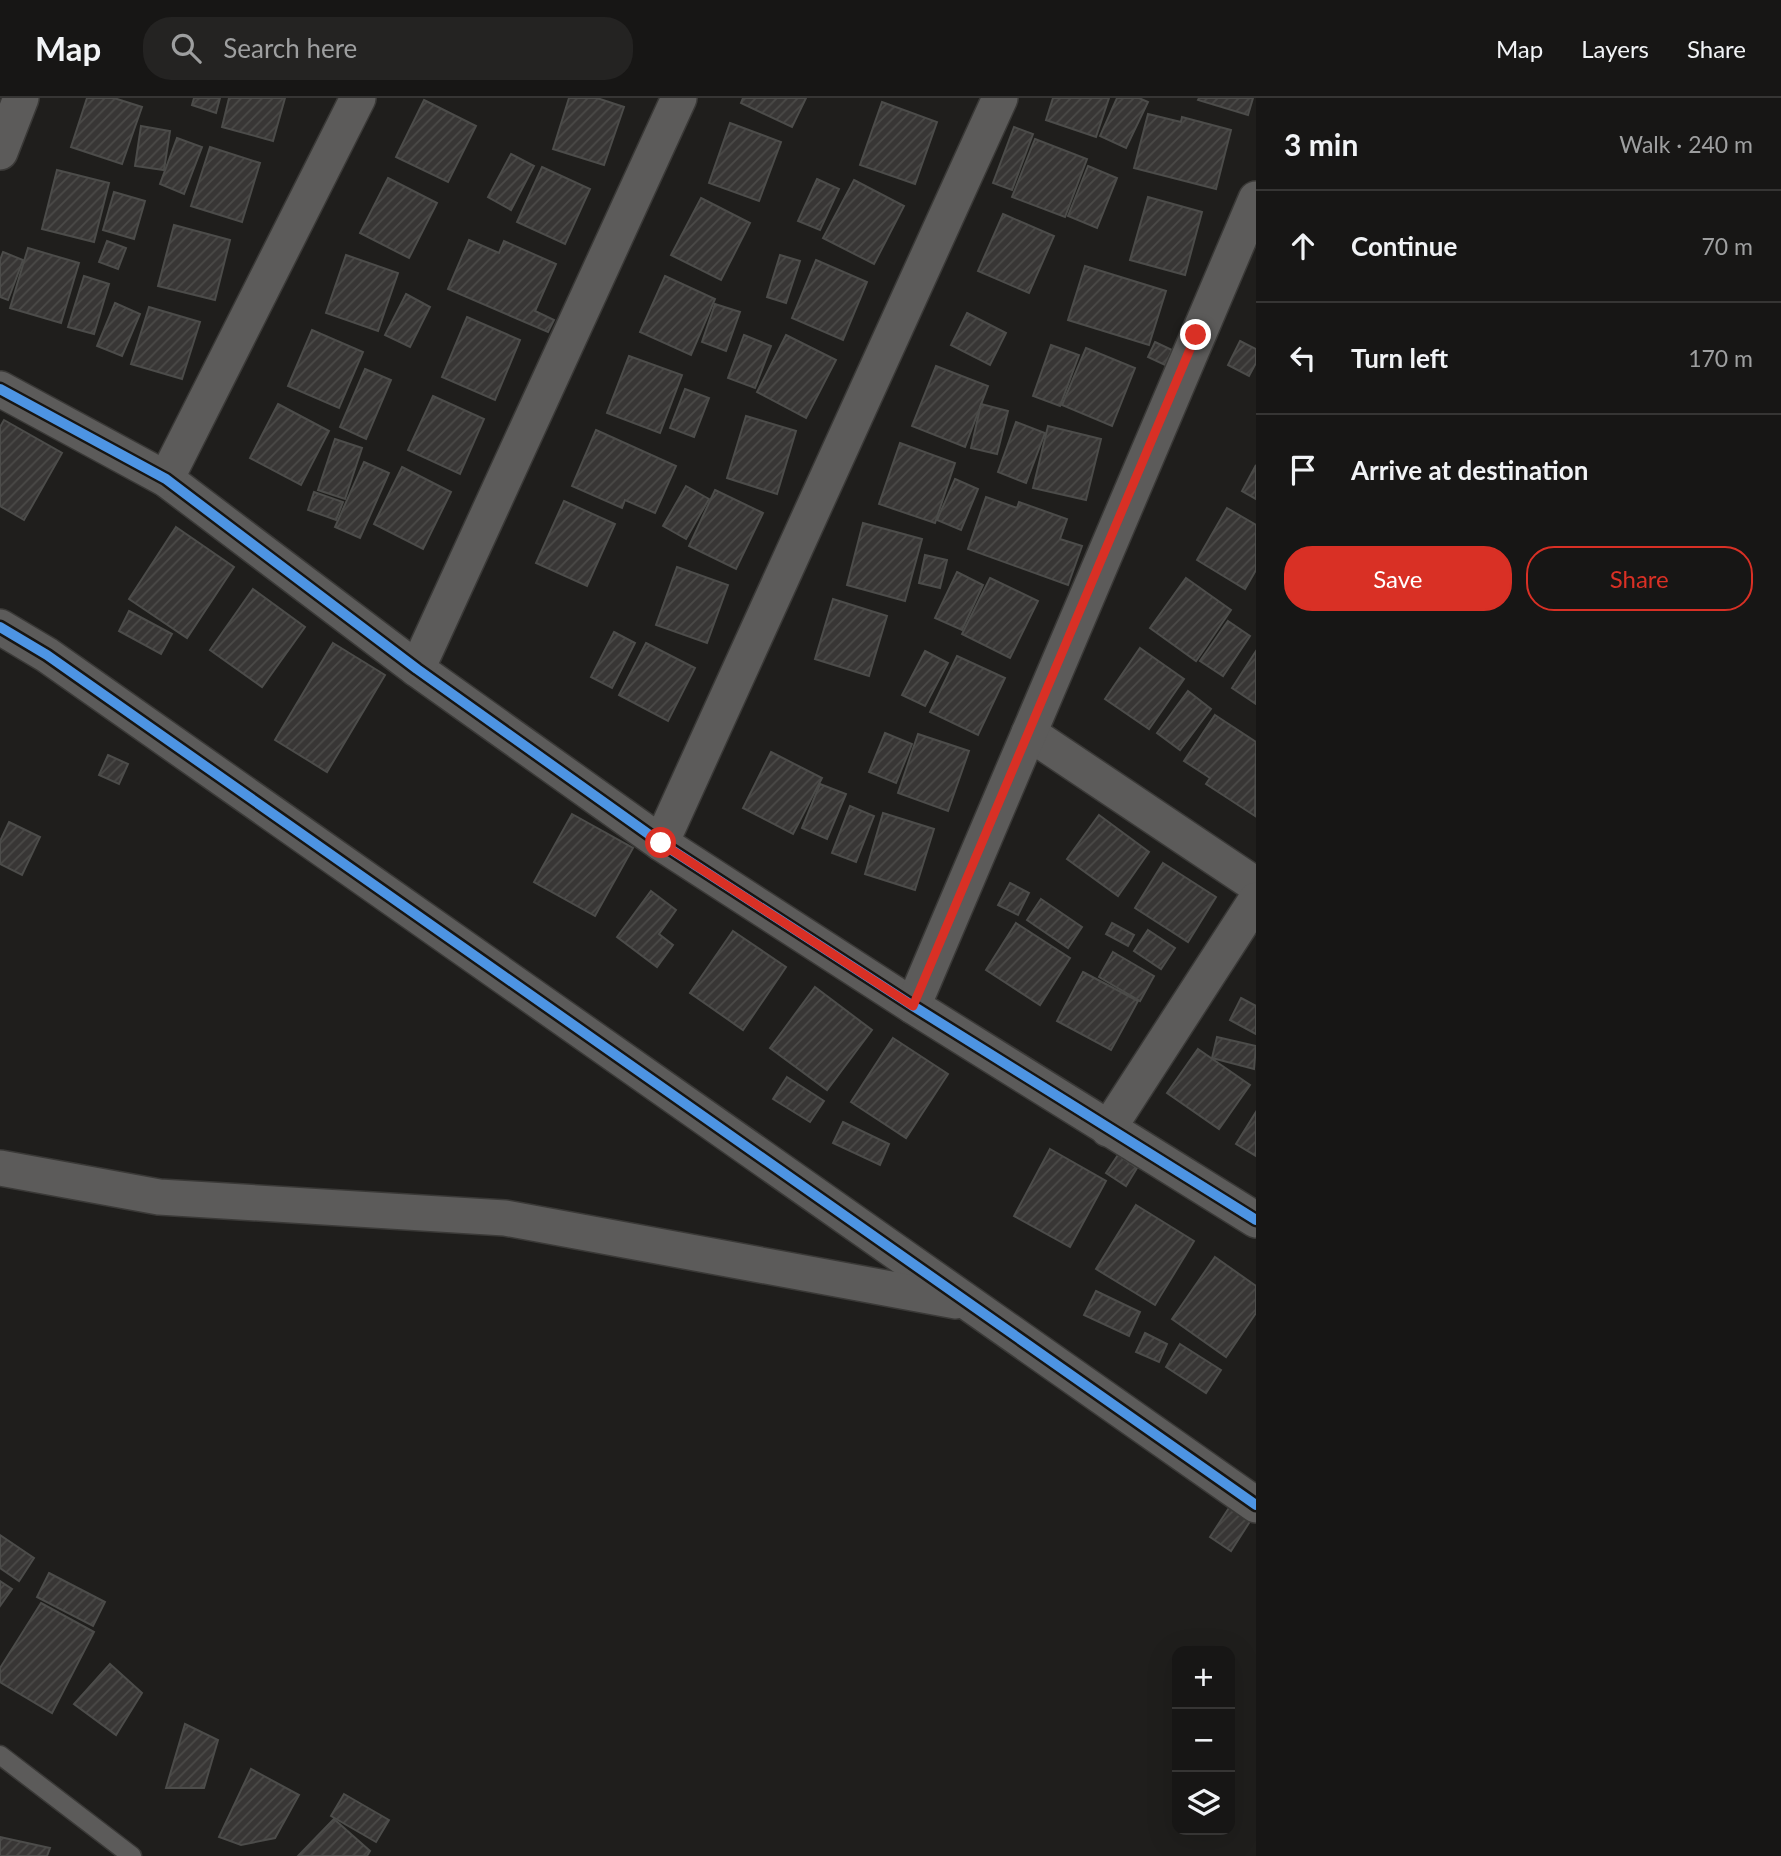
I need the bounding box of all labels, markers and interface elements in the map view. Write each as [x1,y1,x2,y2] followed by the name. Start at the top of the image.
[143,17,633,80] search box
[35,28,101,68] text: Map
[167,29,205,67] icon: search
[223,32,357,64] text: Search here
[1496,34,1543,63] text: Map
[1581,34,1649,63] text: Layers
[1687,34,1746,63] text: Share
[1284,126,1358,162] text: 3 min
[1619,130,1753,158] text: Walk · 240 m
[1284,227,1322,265] icon: ahead
[1351,230,1457,262] text: Continue
[1702,232,1753,260] text: 70 m
[1180,319,1211,350] route end
[1284,339,1322,377] icon: left
[1351,342,1448,374] text: Turn left
[1688,344,1753,372] text: 170 m
[1284,451,1322,489] icon: arrive
[1351,454,1588,486] text: Arrive at destination
[1284,546,1512,611] button: Save
[1526,546,1753,611] button: Share
[645,827,676,858] route start
[1172,1646,1235,1835] map controls
[1172,1646,1235,1709] button: +
[1172,1709,1235,1772] button: −
[1172,1772,1235,1835] button: layers

